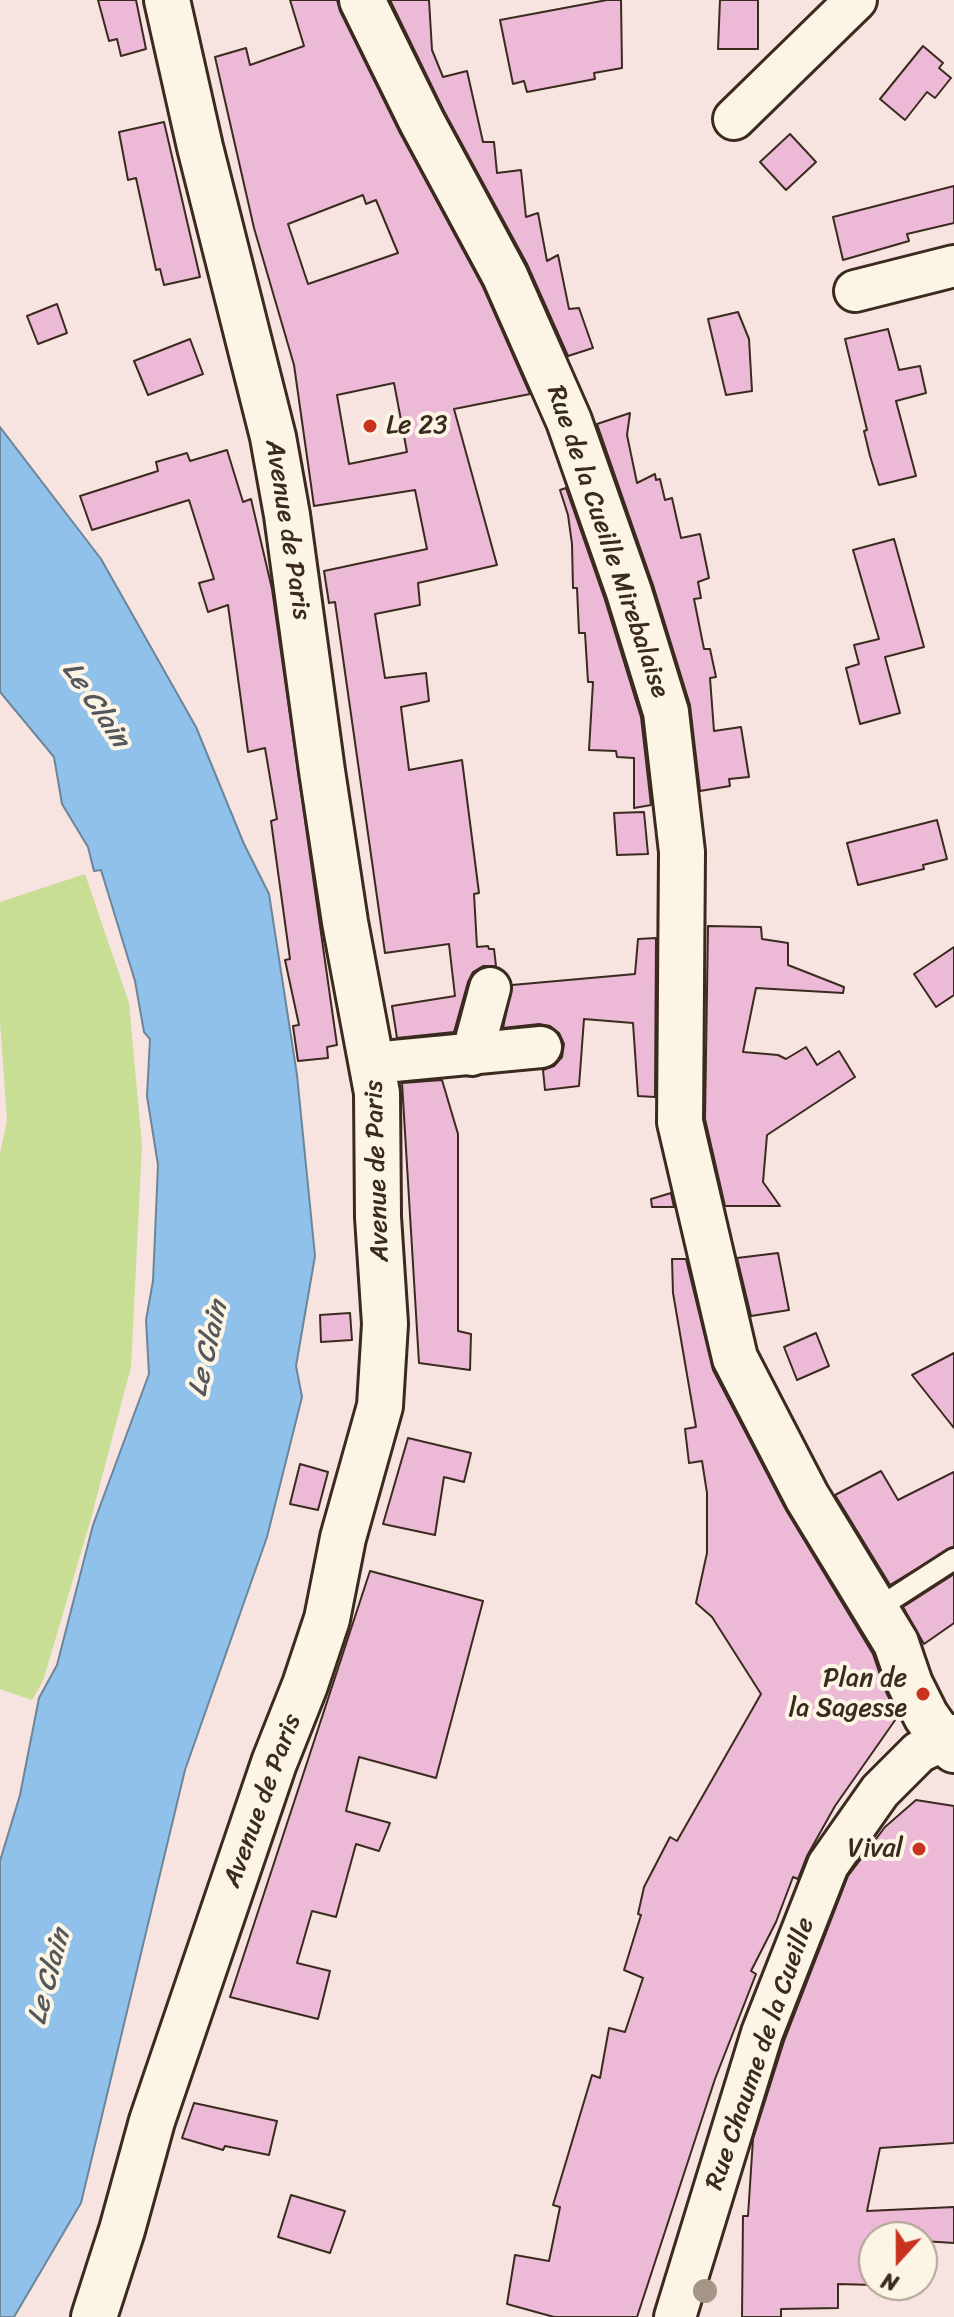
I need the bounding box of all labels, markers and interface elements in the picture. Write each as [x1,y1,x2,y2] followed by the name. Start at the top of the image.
[539,382,675,702] street label: Rue de la Cueille Mirebalaise
[386,410,447,442] place label: Le 23
[361,417,379,435] marker: Le 23
[257,438,317,622] street label: Avenue de Paris
[54,655,136,755] water label: Le Clain
[359,1079,397,1263] street label: Avenue de Paris
[182,1298,236,1400] water label: Le Clain
[789,1663,907,1724] place label: Plan de la Sagesse
[914,1685,932,1703] marker: Plan de la Sagesse
[217,1710,309,1892] street label: Avenue de Paris
[848,1833,903,1865] place label: Vival
[910,1840,928,1858] marker: Vival
[700,1914,822,2194] street label: Rue Chaume de la Cueille
[21,1926,79,2028] water label: Le Clain
[858,2221,938,2301] north arrow
[876,2261,904,2303] text: N

